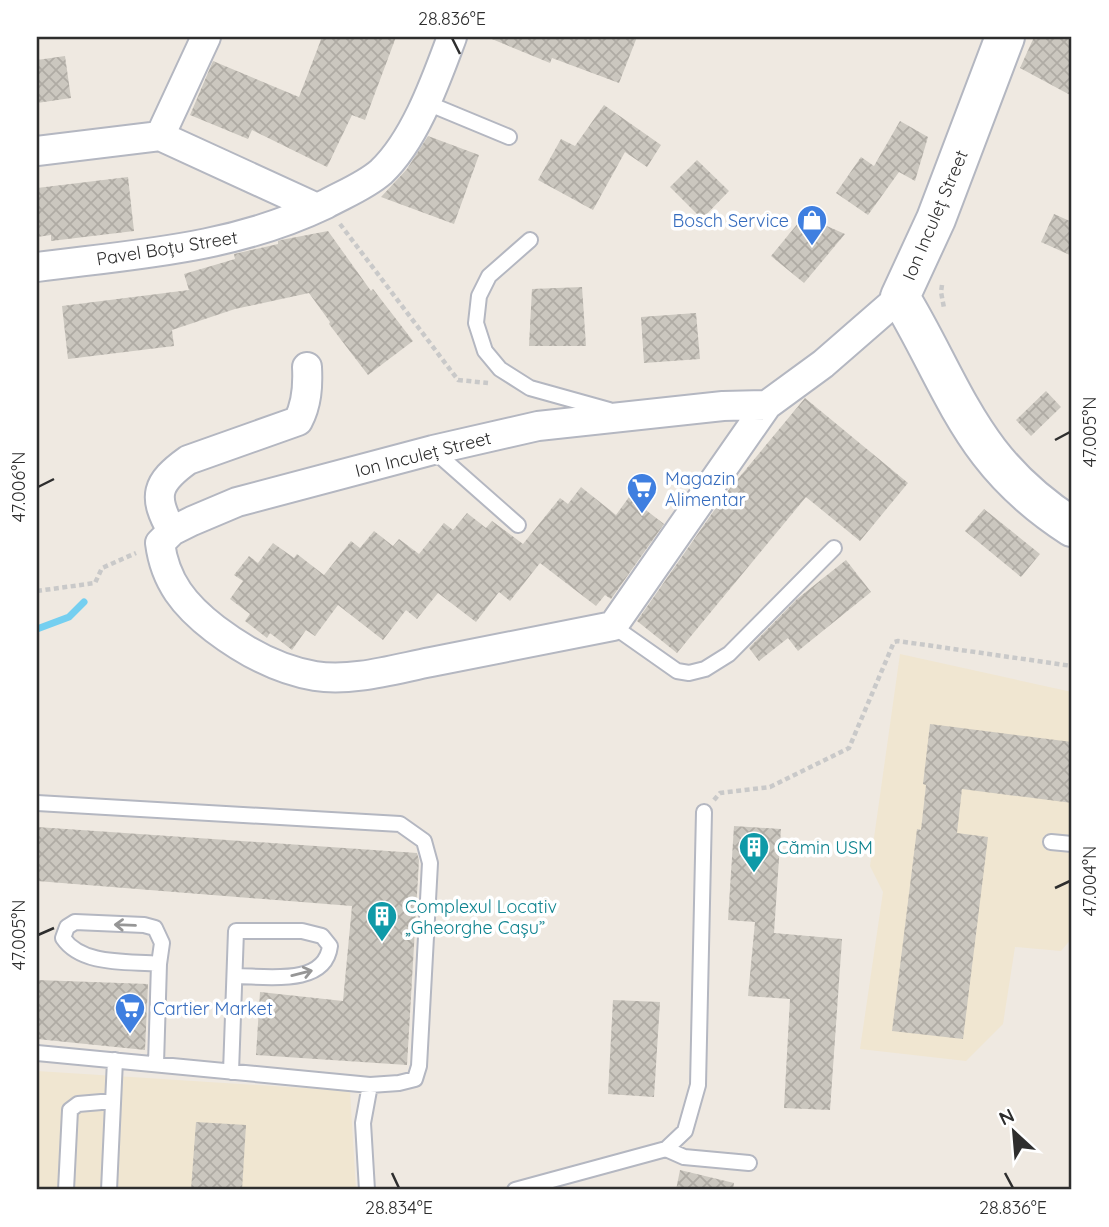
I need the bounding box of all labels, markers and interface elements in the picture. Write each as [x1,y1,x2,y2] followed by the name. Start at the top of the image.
[418,7,486,30] text: 28.836°E
[897,146,973,284] street label: Ion Inculeț Street
[795,203,829,247] shop icon: Bosch Service
[673,209,789,232] place label: Bosch Service
[95,225,239,271] street label: Pavel Boțu Street
[1078,397,1101,467] text: 47.005°N
[353,426,493,482] street label: Ion Inculeț Street
[7,452,30,522] text: 47.006°N
[665,467,746,511] place label: Magazin Alimentar
[625,471,659,515] supermarket icon: Magazin Alimentar
[737,830,771,874] building icon: Cămin USM
[777,836,873,859] place label: Cămin USM
[1078,846,1101,916] text: 47.004°N
[405,895,557,939] place label: Complexul Locativ „Gheorghe Cașu”
[365,899,399,943] building icon: Complexul Locativ „Gheorghe Cașu”
[7,900,30,970] text: 47.005°N
[113,918,136,931] one-way arrow
[291,966,313,979] one-way arrow
[113,991,147,1035] supermarket icon: Cartier Market
[153,997,273,1020] place label: Cartier Market
[979,1098,1050,1168] north arrow
[995,1103,1018,1131] text: N
[365,1196,433,1219] text: 28.834°E
[979,1196,1047,1219] text: 28.836°E

